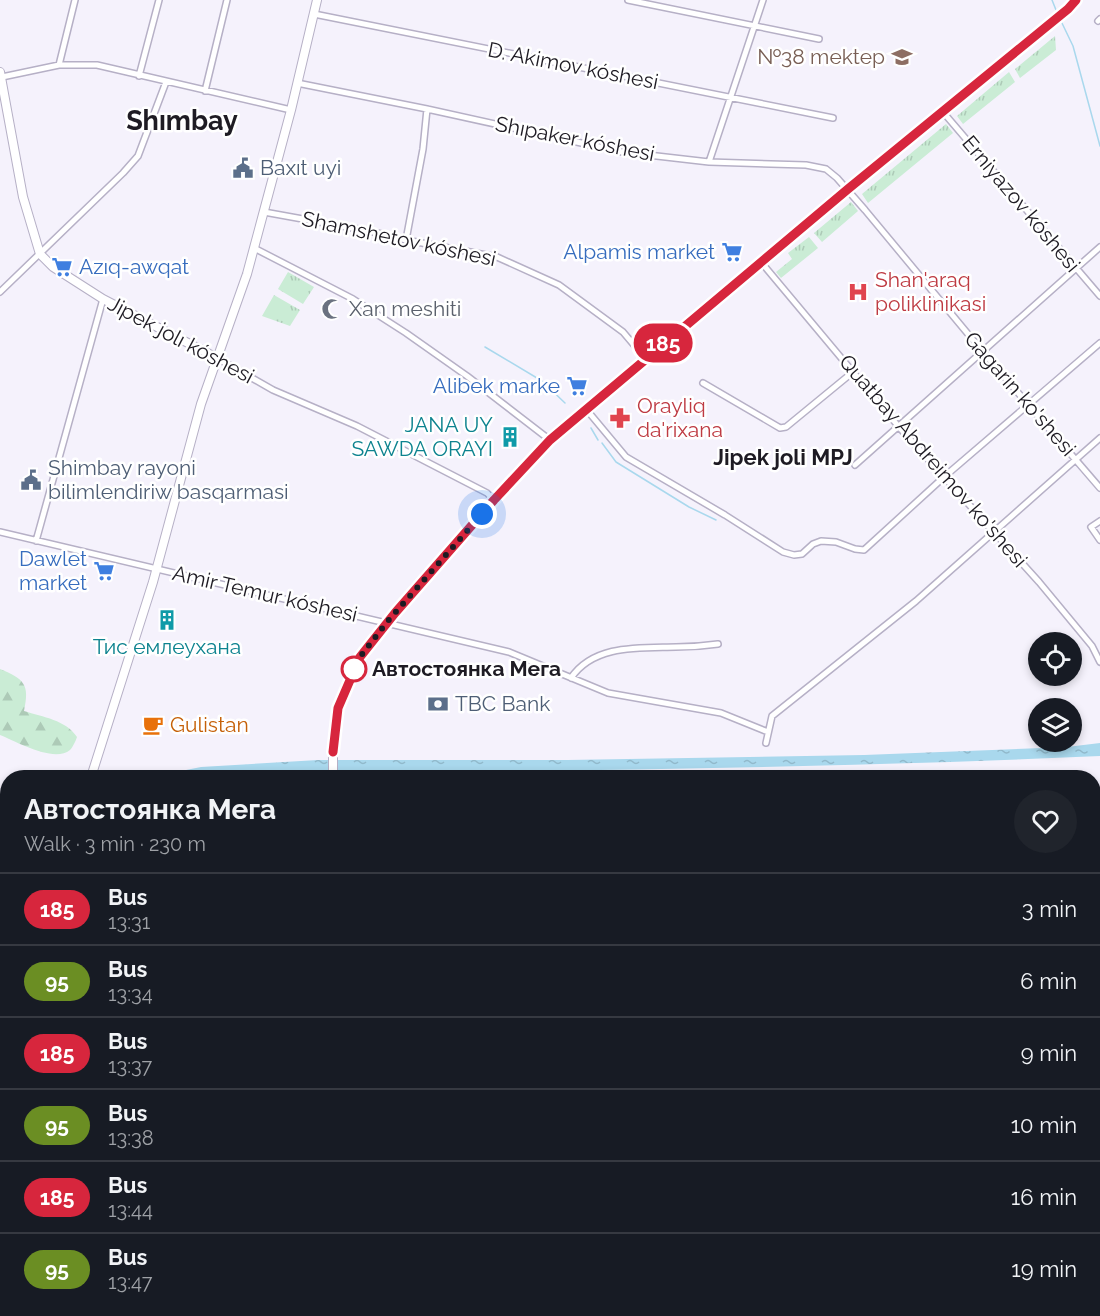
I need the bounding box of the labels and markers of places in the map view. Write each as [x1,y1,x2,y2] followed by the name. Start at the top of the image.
[757,44,885,69] place label: №38 mektep
[890,45,914,69] school or university icon: №38 mektep
[260,155,341,180] place label: Baxıt uyi
[231,156,255,180] public building icon: Baxıt uyi
[563,239,715,264] place label: Alpamis market
[720,240,744,264] supermarket icon: Alpamis market
[79,254,189,279] place label: Azıq-awqat
[50,255,74,279] supermarket icon: Azıq-awqat
[875,267,986,316] place label: Shan'araq poliklinikasi
[846,280,870,304] hospital icon: Shan'araq poliklinikasi
[349,296,461,321] place label: Xan meshiti
[320,297,344,321] mosque icon: Xan meshiti
[433,373,560,398] place label: Alibek marke
[565,374,589,398] supermarket icon: Alibek marke
[637,393,723,442] place label: Orayliq da'rixana
[608,406,632,430] pharmacy icon: Orayliq da'rixana
[351,412,493,461] place label: JANA UY SAWDA ORAYI
[498,425,522,449] building icon: JANA UY SAWDA ORAYI
[48,455,289,504] place label: Shimbay rayoni bilimlendiriw basqarmasi
[19,468,43,492] public building icon: Shimbay rayoni bilimlendiriw basqarmasi
[19,546,87,595] place label: Dawlet market
[92,559,116,583] supermarket icon: Dawlet market
[155,608,179,632] building icon: Тис емлеухана
[93,634,241,659] place label: Тис емлеухана
[341,656,367,682] marker: Автостоянка Мега
[372,656,561,681] place label: Автостоянка Мега
[455,691,550,716] place label: TBC Bank
[426,692,450,716] bank icon: TBC Bank
[170,712,249,737] place label: Gulistan
[141,713,165,737] cafe icon: Gulistan

